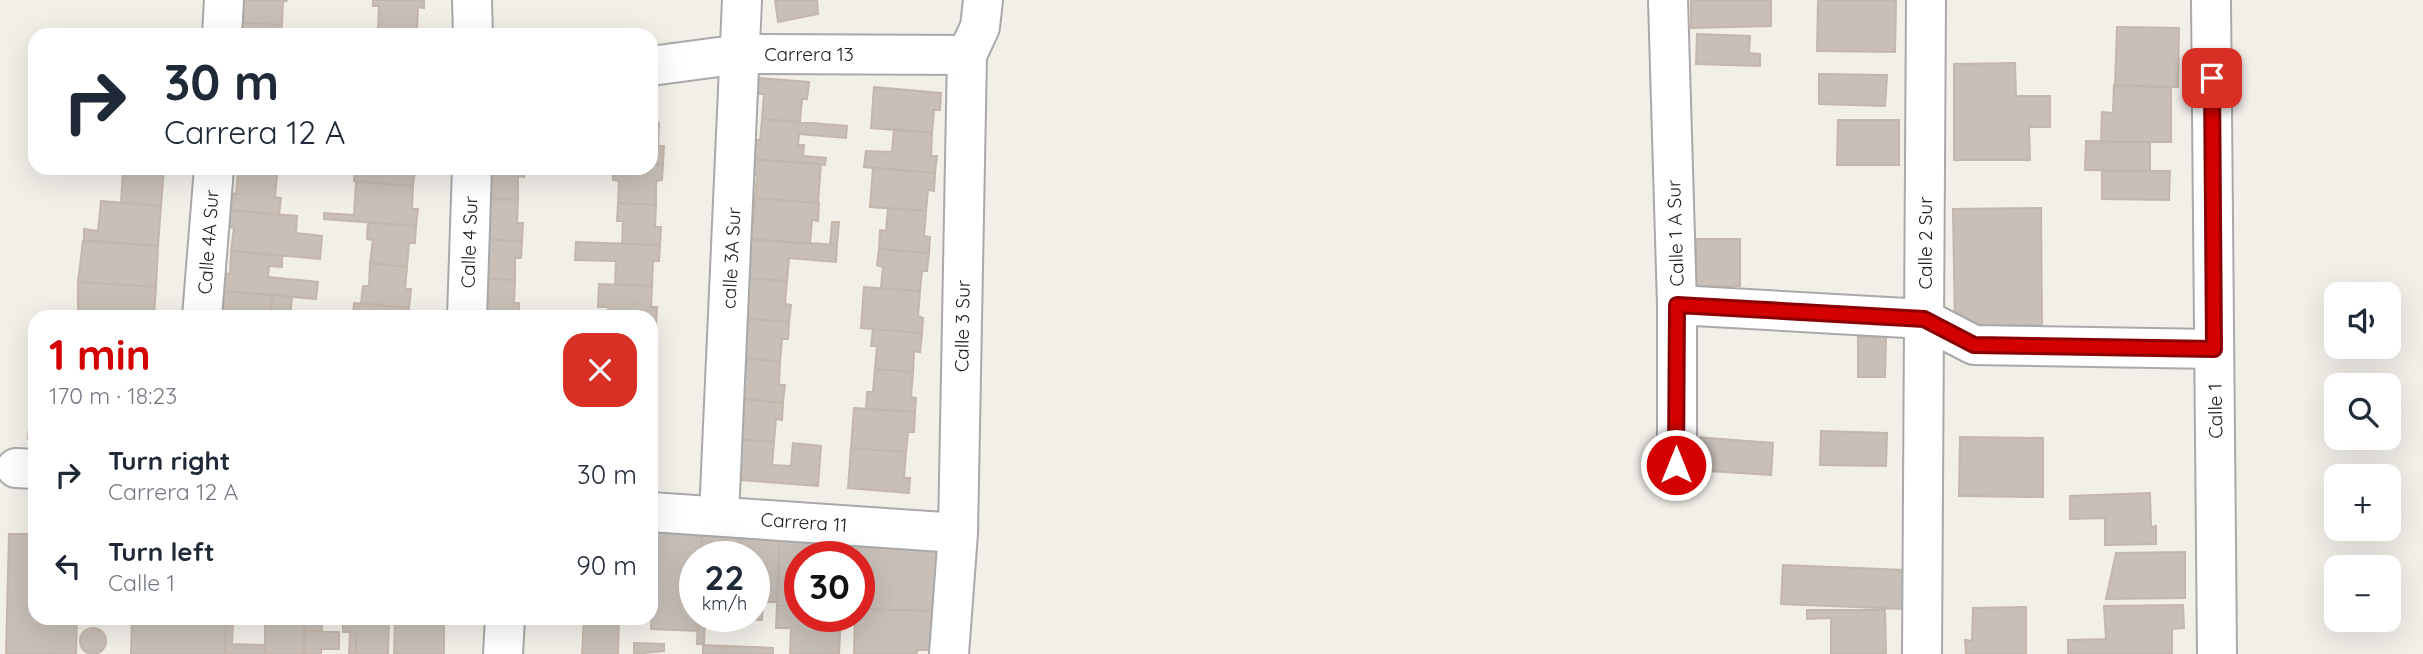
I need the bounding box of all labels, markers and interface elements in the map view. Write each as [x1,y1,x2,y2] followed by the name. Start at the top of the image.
[764,42,854,66] street label: Carrera 13
[2182,48,2242,108] pin
[164,51,279,112] text: 30 m
[49,56,140,147] icon: right
[2193,59,2231,97] icon: arrive
[164,112,345,152] text: Carrera 12 A
[1661,178,1689,287] street label: Calle 1 A Sur
[192,188,224,295] street label: Calle 4A Sur
[455,195,483,289] street label: Calle 4 Sur
[1913,196,1937,289] street label: Calle 2 Sur
[716,206,746,310] street label: calle 3A Sur
[949,279,975,372] street label: Calle 3 Sur
[2324,282,2401,632] map controls
[2324,282,2401,359] button: sound
[49,328,151,381] text: 1 min
[563,333,637,407] button: close
[2324,373,2401,450] button: search
[49,381,177,410] text: 170 m · 18:23
[2203,383,2227,439] street label: Calle 1
[1639,428,1713,502] position arrow
[108,444,230,477] text: Turn right
[49,456,87,494] icon: right
[577,458,637,491] text: 30 m
[2324,464,2401,541] button: +
[108,477,238,506] text: Carrera 12 A
[760,507,848,537] street label: Carrera 11
[108,535,215,568] text: Turn left
[784,541,875,632] speed limit sign: 30
[49,547,87,585] icon: left
[576,549,637,582] text: 90 m
[705,555,744,599] text: 22
[2324,555,2401,632] button: −
[108,568,175,597] text: Calle 1
[702,592,747,615] text: km/h

